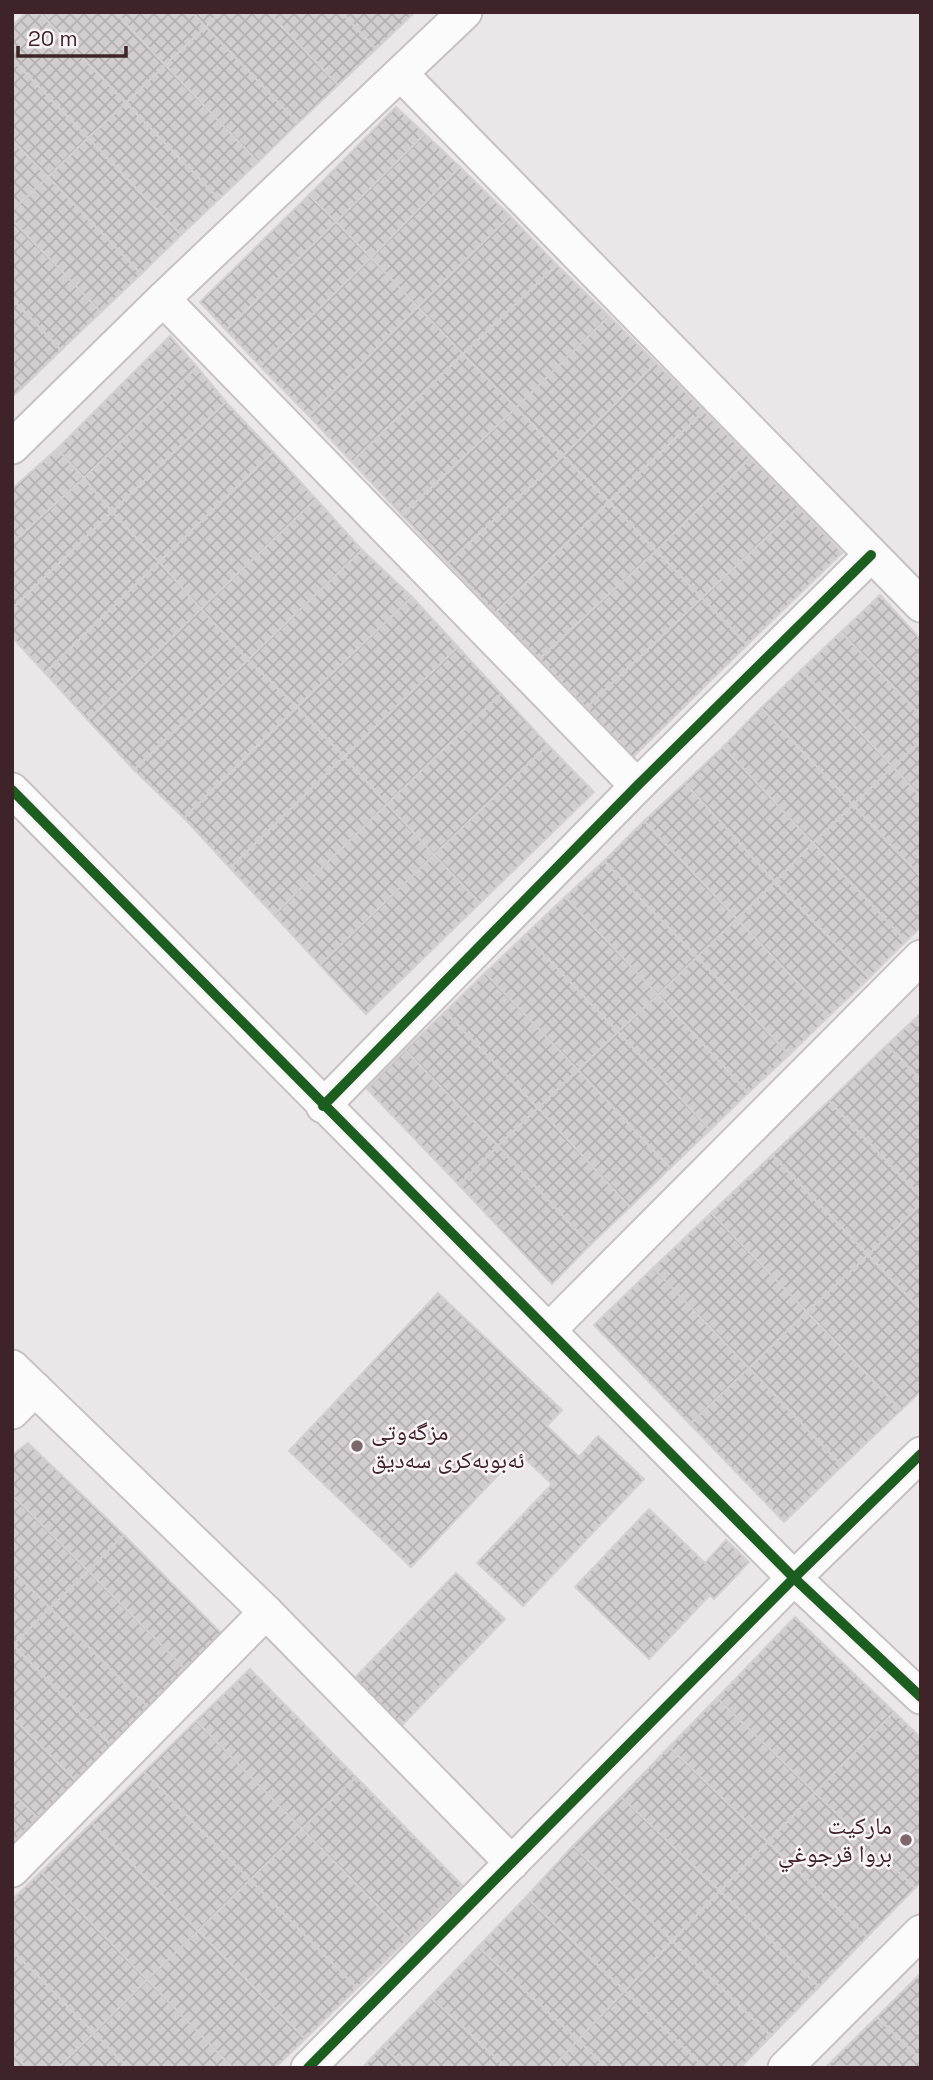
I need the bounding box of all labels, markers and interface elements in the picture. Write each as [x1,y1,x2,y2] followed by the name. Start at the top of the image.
[18,14,126,58] scale bar
[28,25,78,52] text: 20 m
[371,1416,525,1475] place label: مزگەوتی ئەبوبەکری سەدیق
[349,1438,365,1454] marker: مزگەوتی ئەبوبەکری سەدیق
[778,1810,892,1873] place label: ماركيت بروا قرجوغي
[898,1832,914,1848] marker: ماركيت بروا قرجوغي

